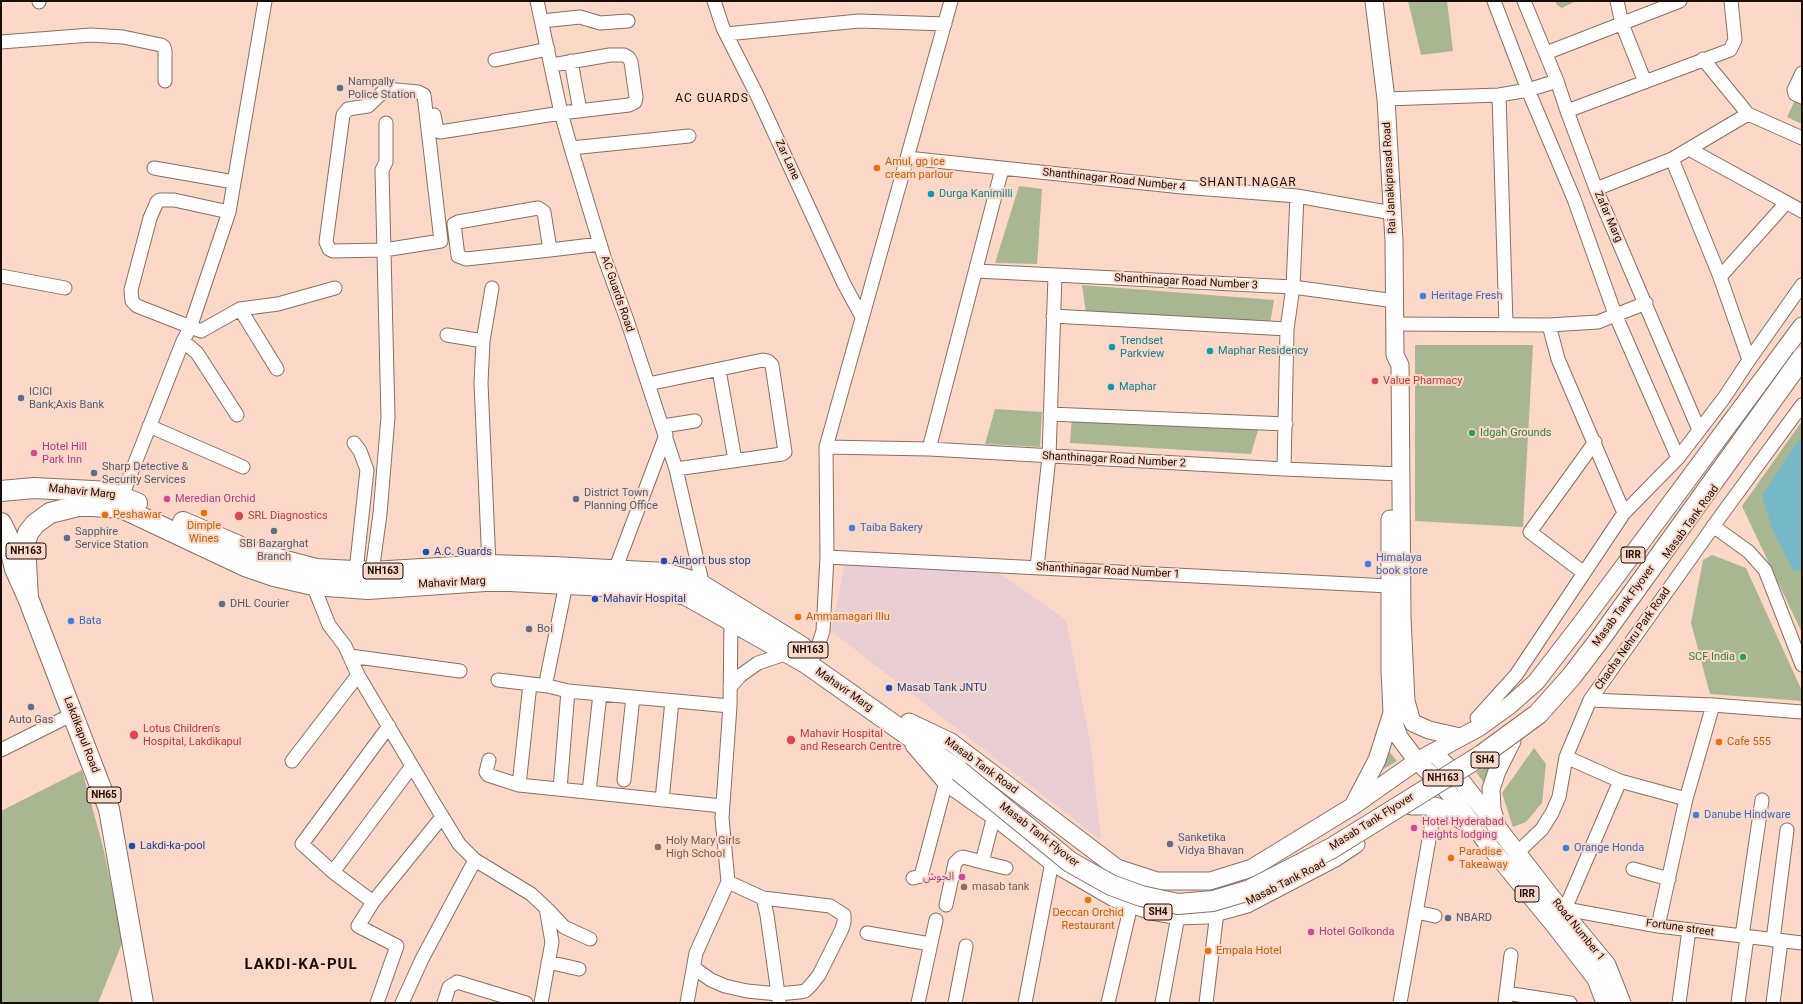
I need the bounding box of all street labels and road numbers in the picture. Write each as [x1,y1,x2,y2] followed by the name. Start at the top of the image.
[1380,122,1400,234] street label: Rai Janakiprasad Road
[772,138,802,182] street label: Zar Lane
[1042,166,1186,194] street label: Shanthinagar Road Number 4
[1591,190,1625,244] street label: Zafar Marg
[598,254,636,334] street label: AC Guards Road
[1114,272,1258,292] street label: Shanthinagar Road Number 3
[1042,450,1186,470] street label: Shanthinagar Road Number 2
[48,482,116,502] street label: Mahavir Marg
[1660,483,1722,561] street label: Masab Tank Road
[6,543,46,559] road number: NH163
[1621,547,1645,563] road number: IRR
[1036,561,1180,581] street label: Shanthinagar Road Number 1
[363,563,403,579] road number: NH163
[1590,563,1658,649] street label: Masab Tank Flyover
[418,575,486,591] street label: Mahavir Marg
[1593,585,1673,693] street label: Chacha Nehru Park Road
[788,642,828,658] road number: NH163
[813,665,875,715] street label: Mahavir Marg
[60,695,102,775] street label: Lakdikapul Road
[942,735,1020,797] street label: Masab Tank Road
[1471,752,1499,768] road number: SH4
[1423,770,1463,786] road number: NH163
[87,787,121,803] road number: NH65
[1327,791,1417,853] street label: Masab Tank Flyover
[997,800,1081,870] street label: Masab Tank Flyover
[1244,857,1328,909] street label: Masab Tank Road
[1515,886,1539,902] road number: IRR
[1549,896,1607,964] street label: Road Number 1
[1144,904,1172,920] road number: SH4
[1645,917,1715,939] street label: Fortune street

